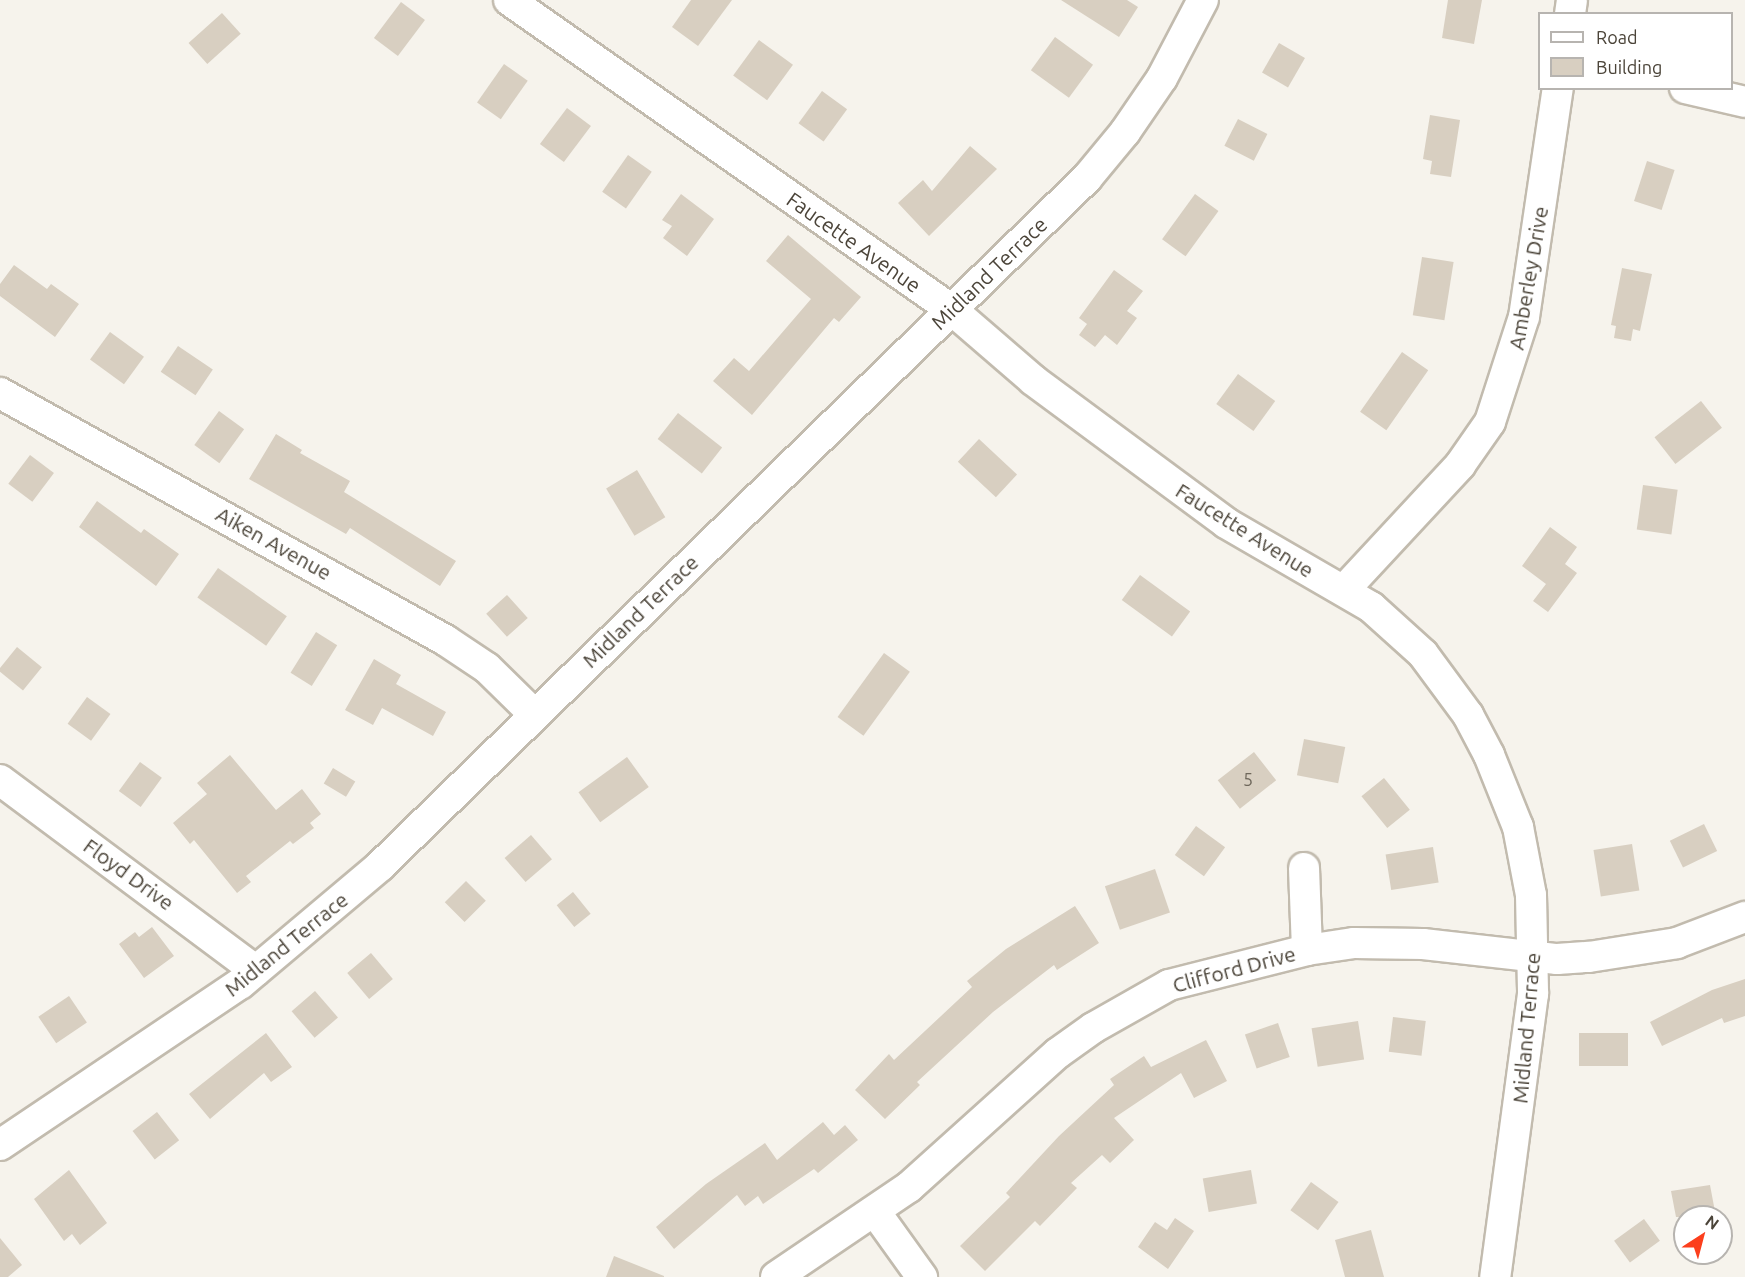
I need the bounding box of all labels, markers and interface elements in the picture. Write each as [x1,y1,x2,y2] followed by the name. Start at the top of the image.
[1538,12,1733,90] legend
[1596,27,1638,47] text: Road
[1596,57,1662,77] text: Building
[782,186,926,298] street label: Faucette Avenue
[1503,204,1553,352] street label: Amberley Drive
[926,211,1052,335] street label: Midland Terrace
[1171,477,1319,583] street label: Faucette Avenue
[212,501,336,585] street label: Aiken Avenue
[577,549,703,673] street label: Midland Terrace
[1243,768,1253,790] house number: 5
[79,833,179,915] street label: Floyd Drive
[219,887,353,1001] street label: Midland Terrace
[1170,940,1298,998] street label: Clifford Drive
[1507,952,1545,1104] street label: Midland Terrace
[1673,1205,1733,1265] north arrow
[1702,1211,1723,1233] text: N

